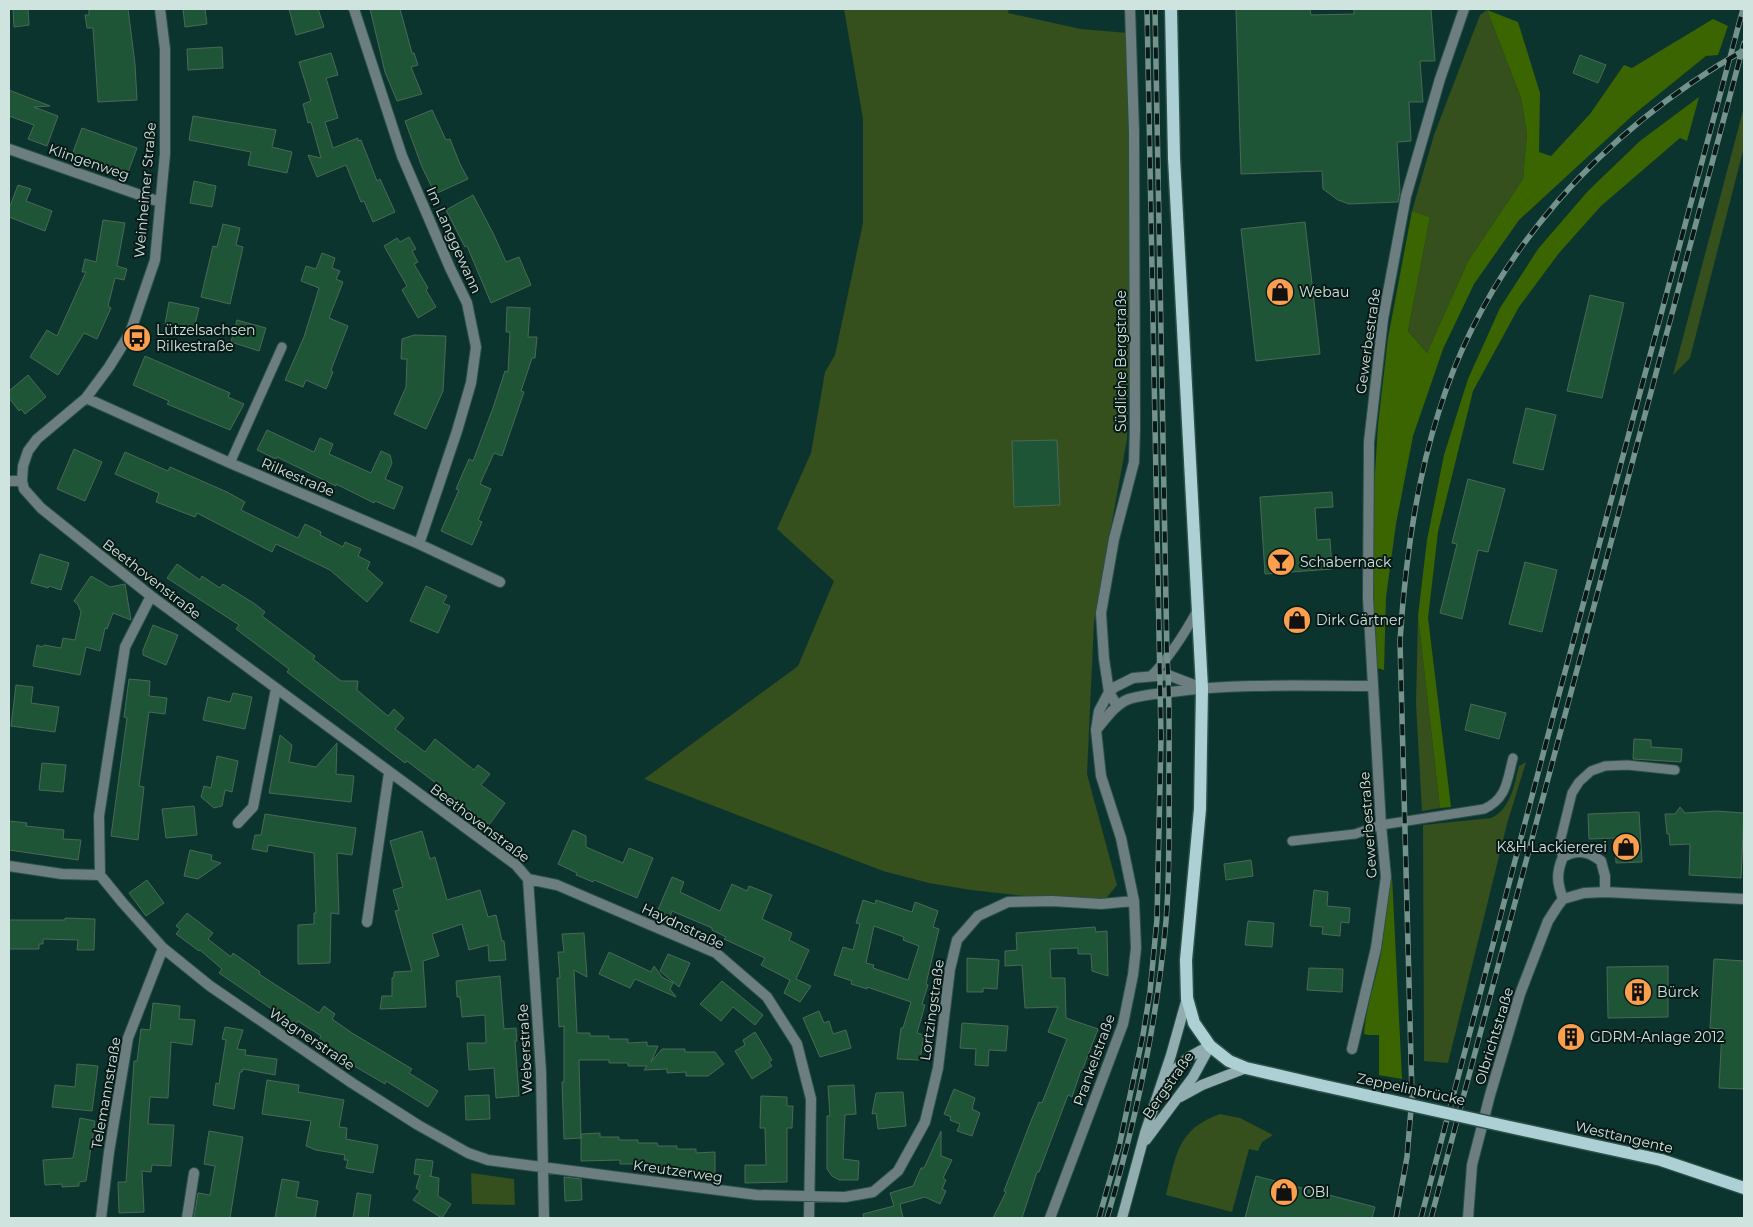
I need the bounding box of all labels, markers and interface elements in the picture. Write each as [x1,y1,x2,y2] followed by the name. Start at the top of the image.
[130,121,160,259] street label: Weinheimer Straße
[46,140,132,184] street label: Klingenweg
[422,184,486,296] street label: Im Langgewann
[1265,277,1295,307] shop icon: Webau
[1299,283,1349,301] place label: Webau
[1352,287,1384,395] street label: Gewerbestraße
[1112,290,1130,432] street label: Südliche Bergstraße
[156,321,256,355] place label: Lützelsachsen Rilkestraße
[122,323,152,353] bus stop icon: Lützelsachsen Rilkestraße
[259,454,337,500] street label: Rilkestraße
[99,535,205,623] street label: Beethovenstraße
[1266,547,1296,577] bar icon: Schabernack
[1300,553,1392,571] place label: Schabernack
[1282,605,1312,635] shop icon: Dirk Gärtner
[1316,611,1403,629] place label: Dirk Gärtner
[1355,771,1381,879] street label: Gewerbestraße
[427,780,533,866] street label: Beethovenstraße
[1611,832,1641,862] shop icon: K&H Lackiererei
[1496,838,1607,856] place label: K&H Lackiererei
[639,899,727,953] street label: Haydnstraße
[916,958,948,1062] street label: Lortzingstraße
[1623,977,1653,1007] building icon: Bürck
[1657,983,1699,1001] place label: Bürck
[1471,985,1517,1087] street label: Olbrichtstraße
[514,1003,536,1095] street label: Weberstraße
[266,1004,358,1074] street label: Wagnerstraße
[1069,1012,1119,1108] street label: Prankelstraße
[1556,1022,1586,1052] building icon: GDRM-Anlage 2012
[1590,1028,1724,1046] place label: GDRM-Anlage 2012
[87,1035,125,1151] street label: Telemannstraße
[1138,1048,1198,1122] street label: Bergstraße
[1355,1069,1467,1109] street label: Zeppelinbrücke
[1573,1117,1675,1157] street label: Westtangente
[632,1156,724,1186] street label: Kreutzerweg
[1269,1177,1299,1207] shop icon: OBI
[1303,1183,1330,1201] place label: OBI

